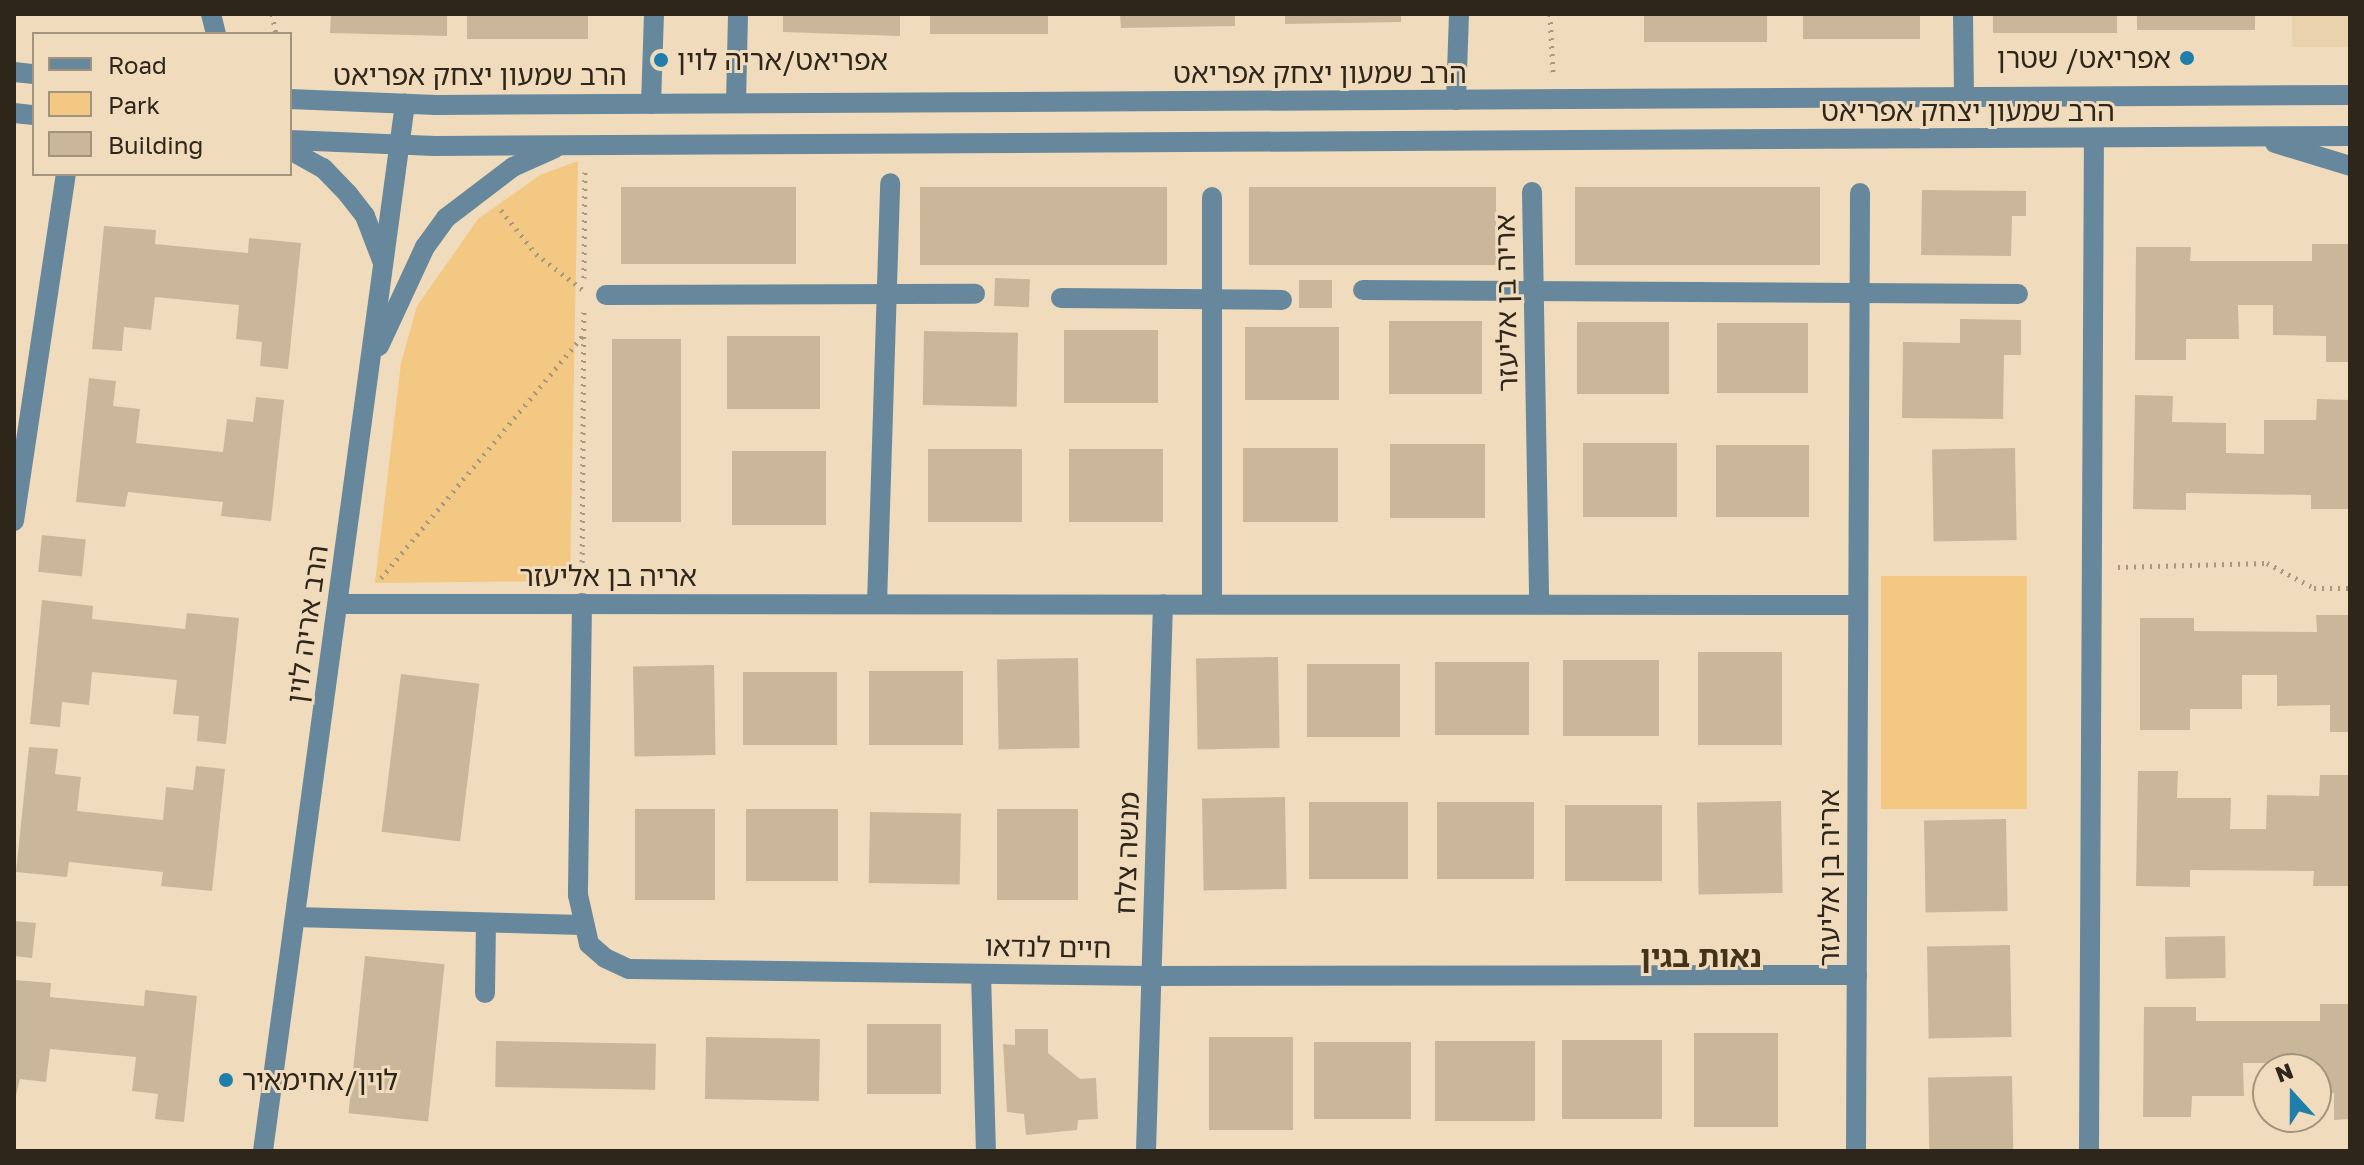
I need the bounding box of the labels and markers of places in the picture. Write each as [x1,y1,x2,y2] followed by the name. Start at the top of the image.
[1997,41,2171,75] place label: אפריאט/ שטרן
[677,43,888,77] place label: אפריאט/אריה לוין
[2178,49,2196,67] marker: אפריאט/ שטרן
[652,51,670,69] marker: אפריאט/אריה לוין
[242,1063,398,1097] place label: לוין/אחימאיר
[217,1071,235,1089] marker: לוין/אחימאיר

